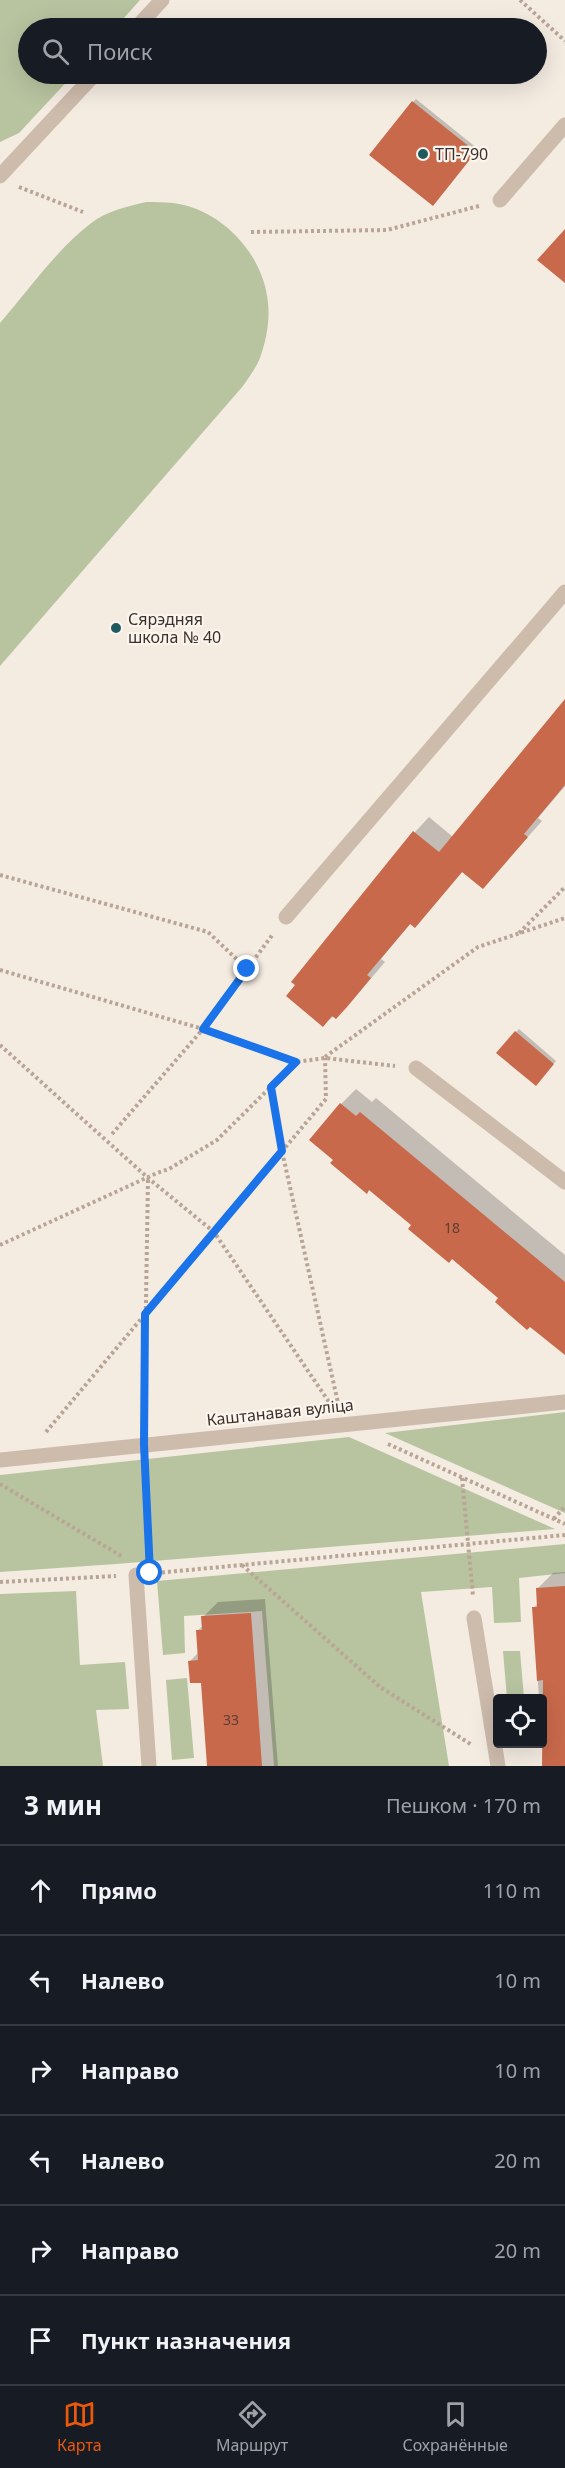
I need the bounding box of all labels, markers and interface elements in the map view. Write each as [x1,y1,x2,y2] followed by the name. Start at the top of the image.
[18,18,547,84] search box
[39,35,72,68] icon: search
[87,36,152,66] text: Поиск
[435,143,488,165] place label: ТП-790
[416,147,430,161] marker: ТП-790
[128,608,221,648] place label: Сярэдняя школа № 40
[109,621,123,635] marker: Сярэдняя школа № 40
[233,955,259,981] route end
[444,1218,460,1237] house number: 18
[205,1393,355,1431] street label: Каштанавая вуліца
[136,1559,162,1585] route start
[493,1694,547,1748] map controls
[493,1694,547,1748] button: locate
[223,1710,239,1729] house number: 33
[24,1787,102,1823] text: 3 мин
[386,1792,541,1819] text: Пешком · 170 m
[24,1874,57,1907] icon: ahead
[81,1875,157,1905] text: Прямо
[483,1877,541,1904] text: 110 m
[24,1964,57,1997] icon: left
[81,1965,164,1995] text: Налево
[494,1967,541,1994] text: 10 m
[24,2054,57,2087] icon: right
[81,2055,179,2085] text: Направо
[494,2057,541,2084] text: 10 m
[24,2144,57,2177] icon: left
[81,2145,164,2175] text: Налево
[494,2147,541,2174] text: 20 m
[24,2234,57,2267] icon: right
[81,2235,179,2265] text: Направо
[494,2237,541,2264] text: 20 m
[24,2324,57,2357] icon: arrive
[81,2325,291,2355] text: Пункт назначения
[57,2398,102,2456] tab: Карта
[216,2398,288,2456] tab: Маршрут
[402,2398,508,2456] tab: Сохранённые

